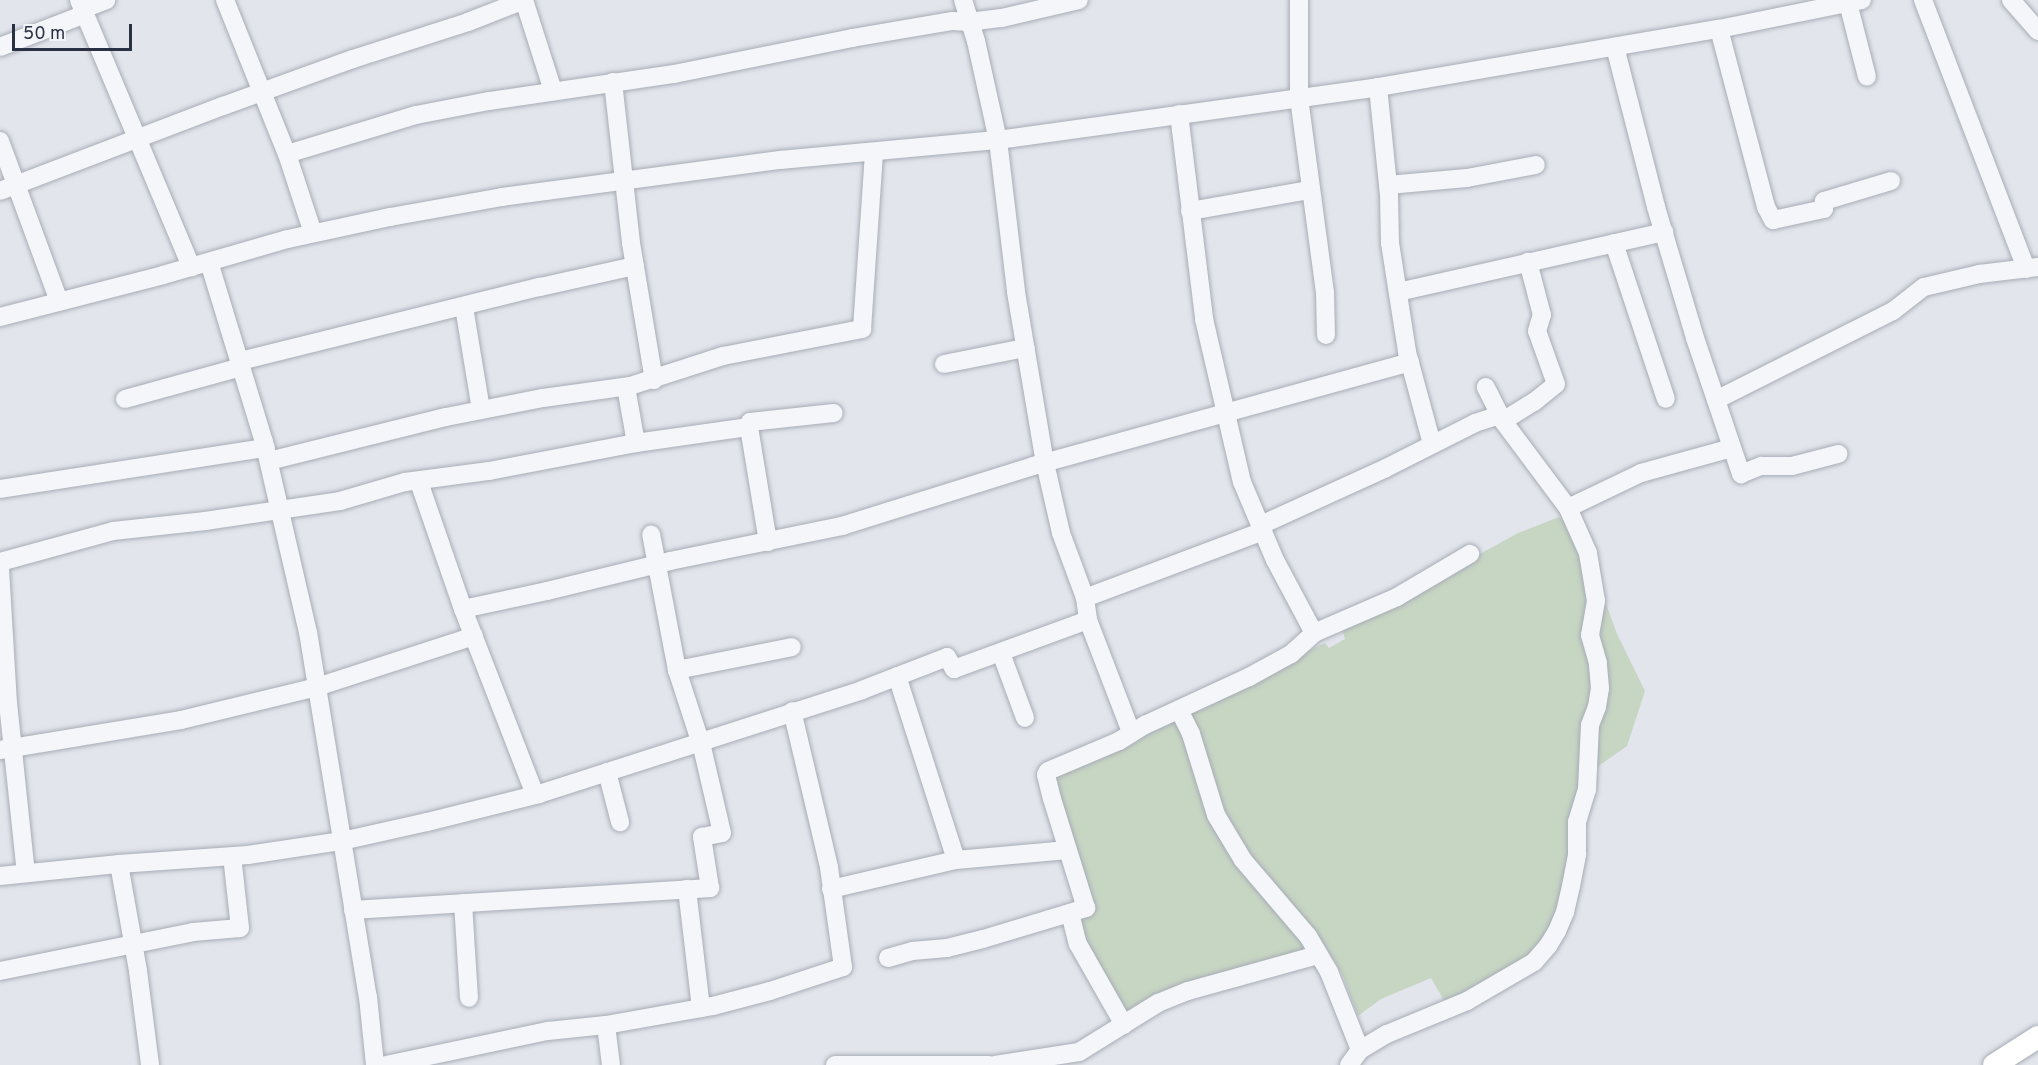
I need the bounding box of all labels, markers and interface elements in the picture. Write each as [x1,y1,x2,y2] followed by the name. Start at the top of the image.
[15,12,135,50] scale bar
[23,23,65,46] text: 50 m

